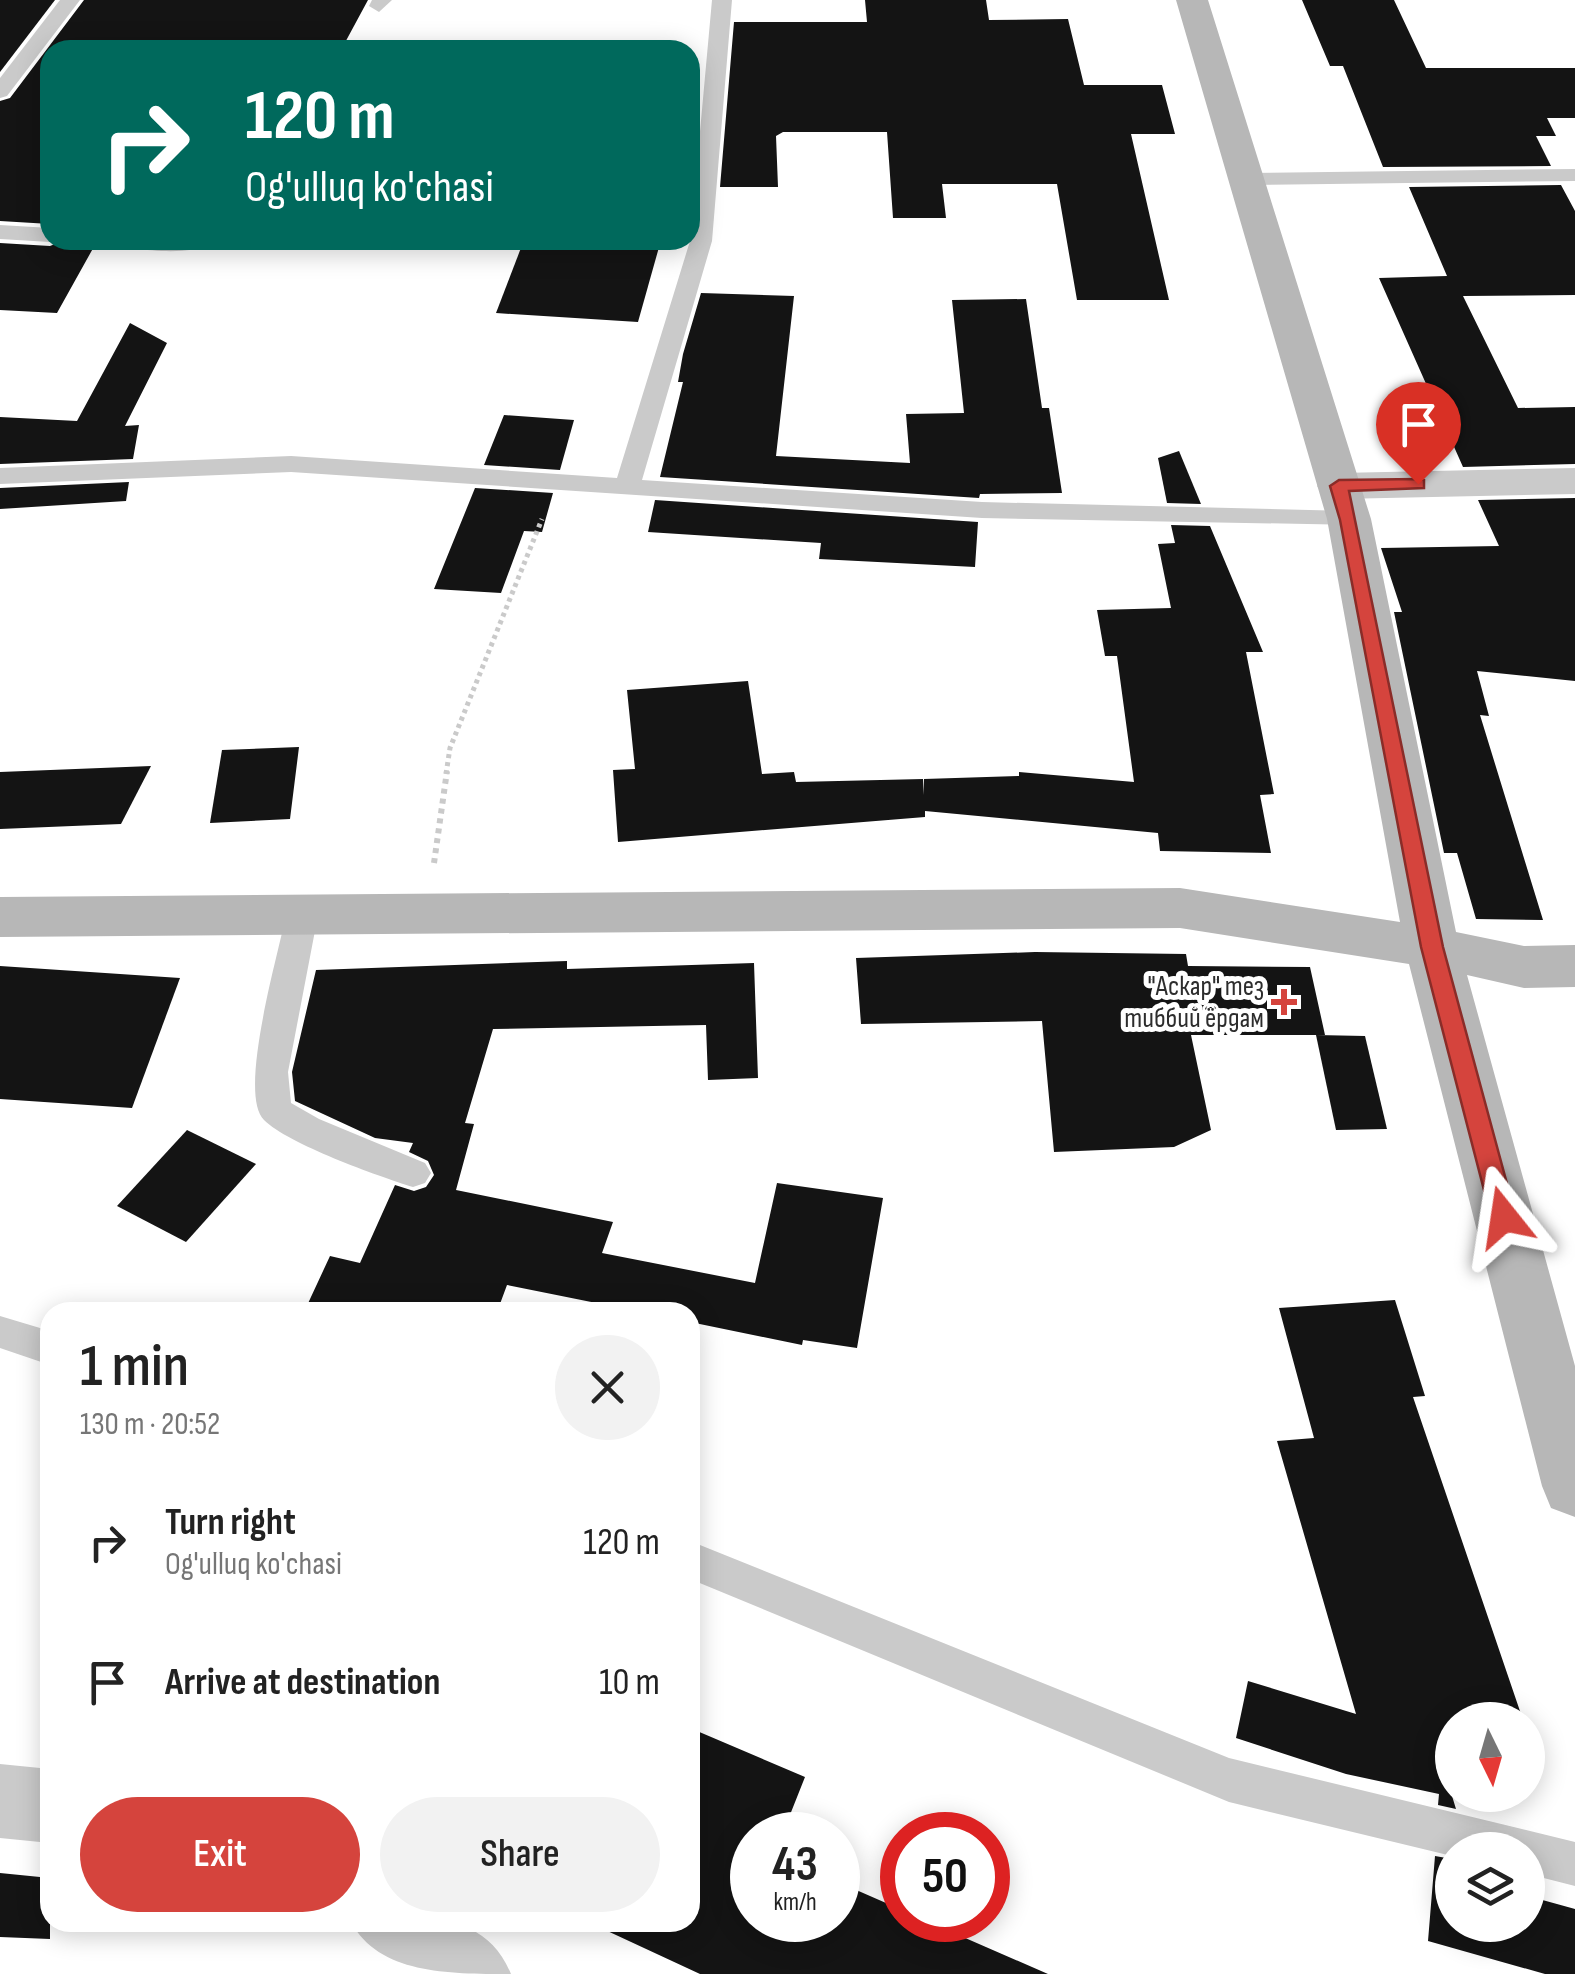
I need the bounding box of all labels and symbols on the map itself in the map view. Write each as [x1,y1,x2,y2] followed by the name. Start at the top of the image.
[1376,382,1461,485] pin
[1124,970,1264,1035] place label: "Аскар" тез тиббий ёрдам
[1273,991,1295,1013] marker: "Аскар" тез тиббий ёрдам
[1452,1165,1556,1269] position arrow
[1435,1702,1545,1812] north arrow
[880,1812,1010,1942] speed limit sign: 50

